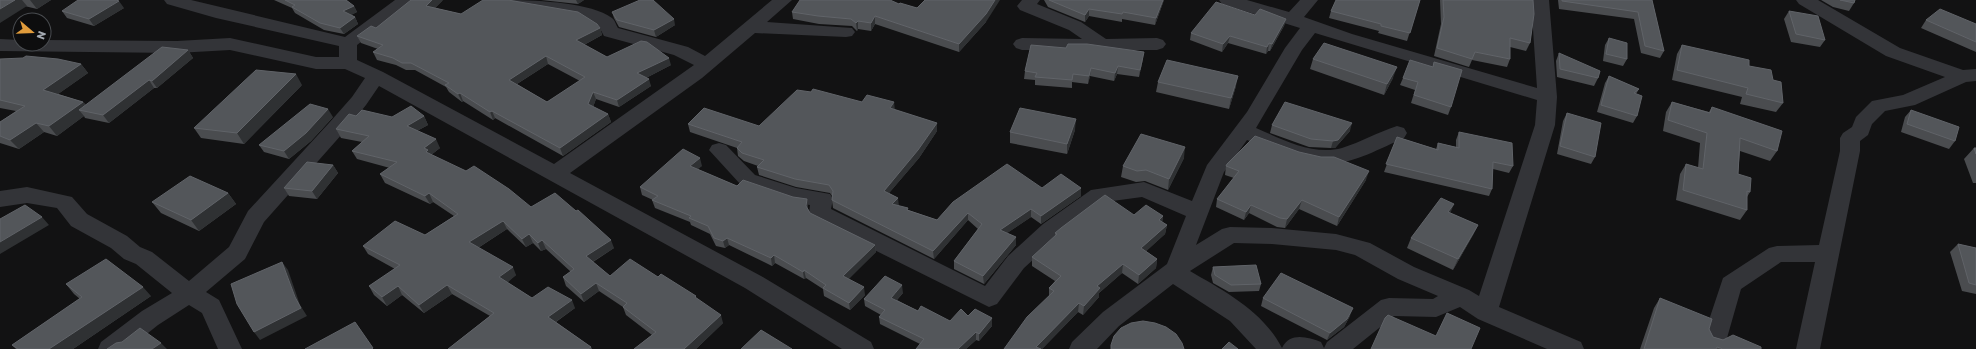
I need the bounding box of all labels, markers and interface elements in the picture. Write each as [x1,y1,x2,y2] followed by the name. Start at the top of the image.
[12,12,52,52] north arrow
[34,29,48,41] text: N

